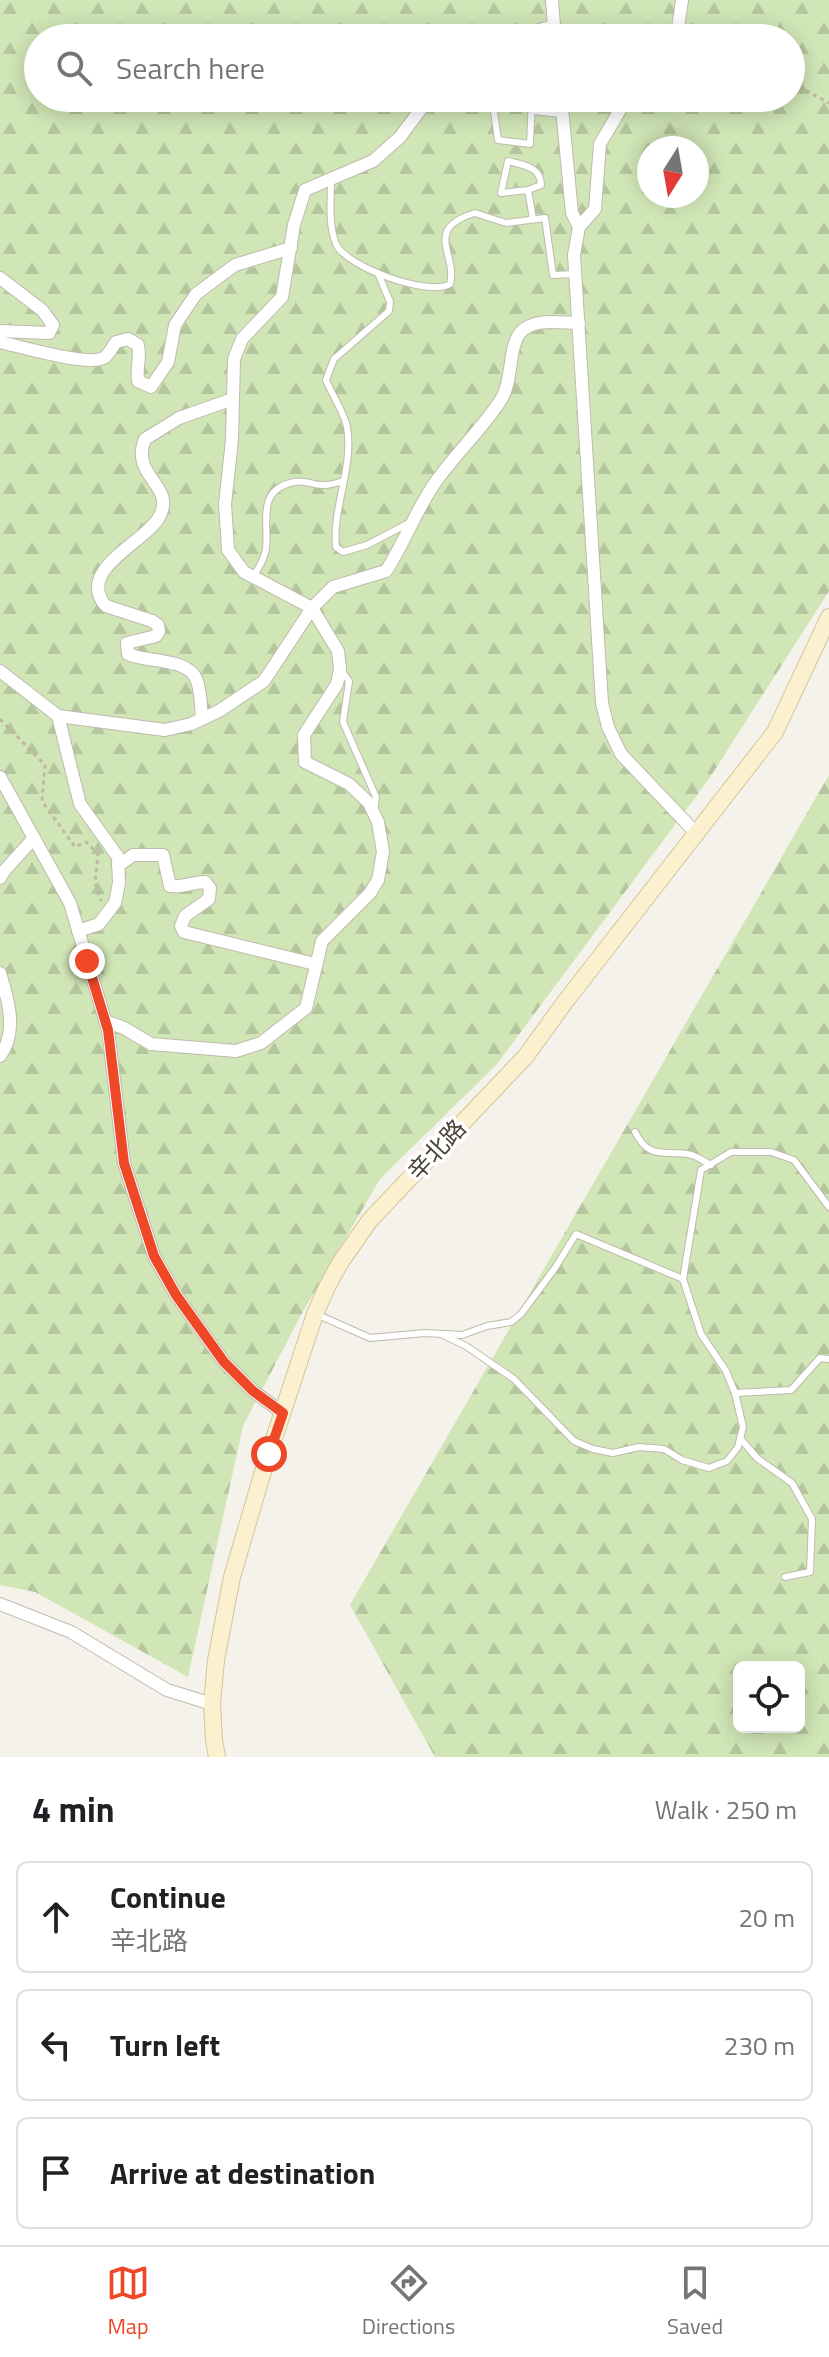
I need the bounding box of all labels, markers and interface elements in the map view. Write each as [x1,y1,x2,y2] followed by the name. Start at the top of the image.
[24,24,805,112] search box
[116,45,265,91] text: Search here
[52,46,96,90] icon: search
[637,136,709,208] north arrow
[69,943,105,979] route end
[399,1111,474,1188] street label: 辛北路
[251,1436,287,1472] route start
[733,1661,805,1733] map controls
[733,1661,805,1733] button: locate
[32,1783,115,1835] text: 4 min
[655,1790,797,1829] text: Walk · 250 m
[110,1874,226,1920] text: Continue
[34,1895,78,1939] icon: ahead
[738,1898,795,1937] text: 20 m
[110,1921,188,1960] text: 辛北路
[110,2022,220,2068] text: Turn left
[34,2023,78,2067] icon: left
[724,2026,795,2065] text: 230 m
[110,2150,375,2196] text: Arrive at destination
[34,2151,78,2195] icon: arrive
[106,2261,150,2343] tab: Map
[362,2261,455,2343] tab: Directions
[667,2261,723,2343] tab: Saved

